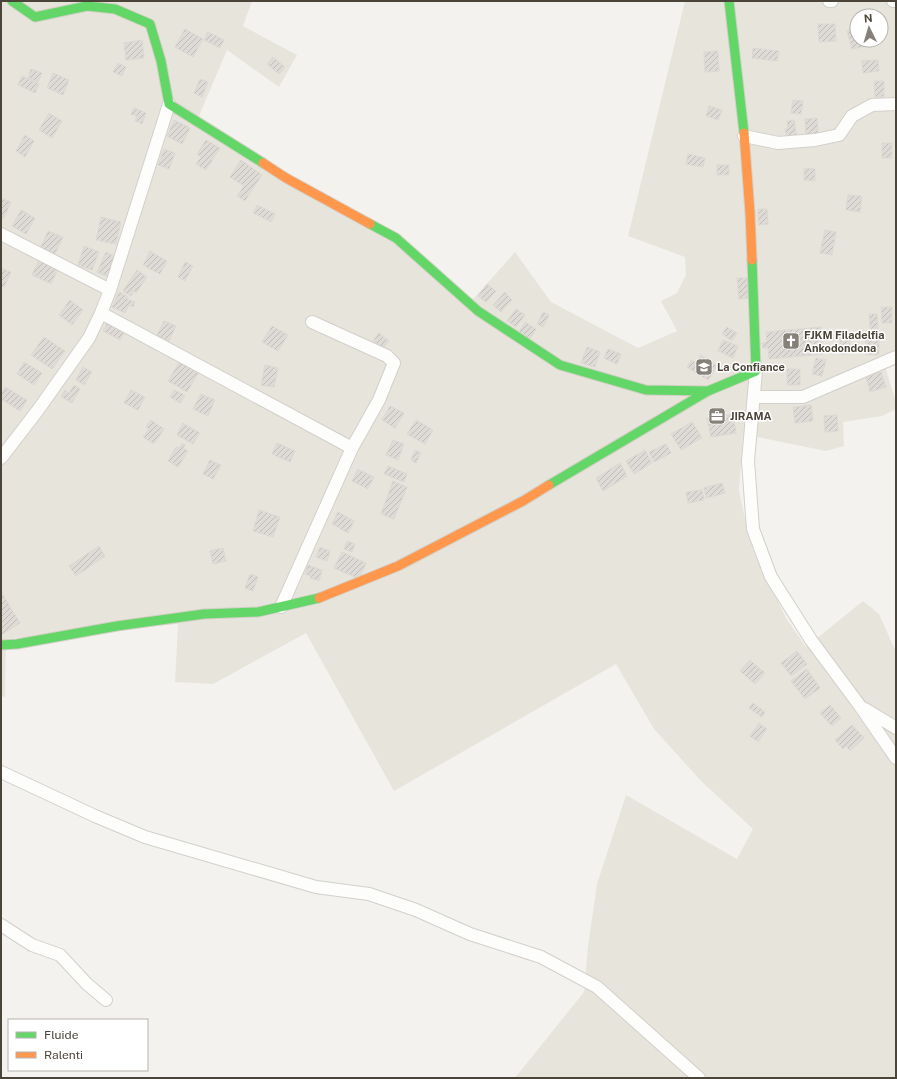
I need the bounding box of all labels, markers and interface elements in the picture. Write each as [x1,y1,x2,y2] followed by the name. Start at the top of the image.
[849,8,889,48] north arrow
[863,12,873,24] text: N
[804,329,884,354] place label: FJKM Filadelfia Ankodondona
[781,331,801,351] church icon: FJKM Filadelfia Ankodondona
[694,357,714,377] school or university icon: La Confiance
[717,361,785,373] place label: La Confiance
[707,406,727,426] office icon: JIRAMA
[730,410,772,422] place label: JIRAMA
[8,1019,148,1071] legend
[44,1028,79,1042] text: Fluide
[44,1048,83,1062] text: Ralenti

